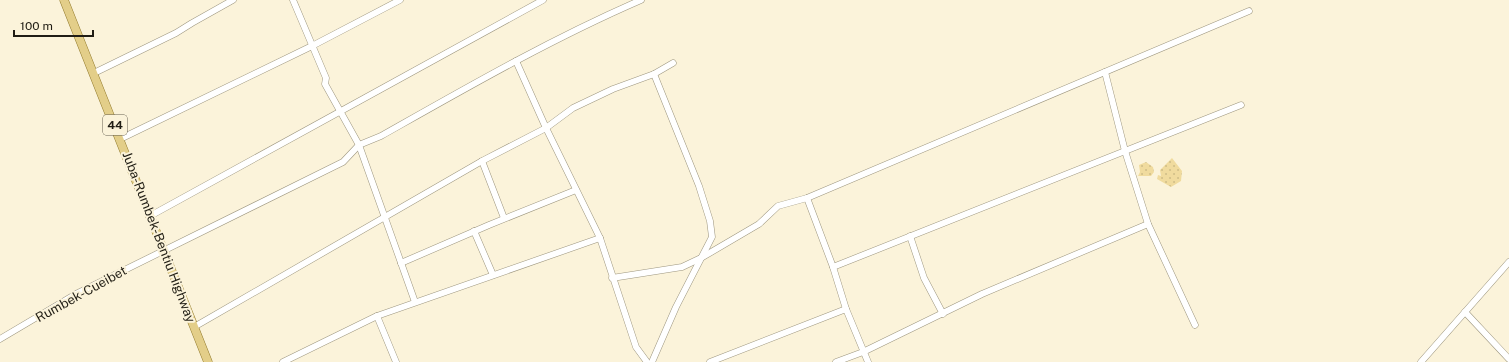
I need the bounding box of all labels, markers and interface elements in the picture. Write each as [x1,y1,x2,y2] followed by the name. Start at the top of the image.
[14,12,93,38] scale bar
[20,19,53,33] text: 100 m
[103,115,127,135] road number: 44
[119,149,199,325] street label: Juba-Rumbek-Bentiu Highway
[33,263,129,325] street label: Rumbek-Cueibet

